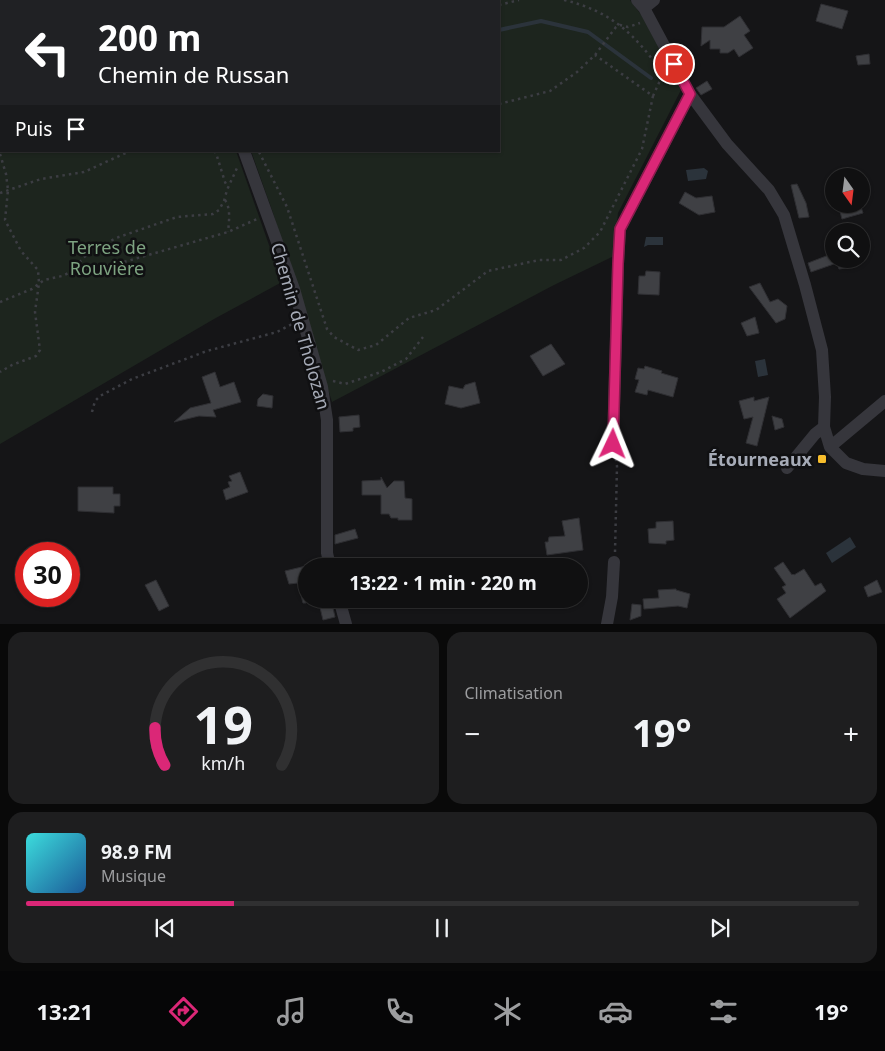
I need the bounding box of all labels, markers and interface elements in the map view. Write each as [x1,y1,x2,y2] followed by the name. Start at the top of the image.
[98,14,201,61] text: 200 m
[15,20,80,85] icon: left
[653,43,695,85] pin
[660,50,688,78] icon: arrive
[98,59,289,89] text: Chemin de Russan
[62,115,90,143] icon: arrive
[15,116,52,142] text: Puis
[825,168,870,212] north arrow
[825,168,870,268] map controls
[825,223,870,268] button: search
[68,235,146,280] park label: Terres de Rouvière
[266,240,336,412] street label: Chemin de Tholozan
[586,417,638,469] position arrow
[708,447,813,471] place label: Étourneaux
[816,453,828,465] marker: Étourneaux
[15,542,80,607] speed limit sign: 30
[349,570,537,596] text: 13:22 · 1 min · 220 m
[465,682,563,704] text: Climatisation
[194,688,253,759] text: 19
[632,706,692,758] text: 19°
[465,714,481,752] text: −
[843,714,859,752] text: +
[201,751,245,775] text: km/h
[101,839,172,865] text: 98.9 FM
[101,865,166,887] text: Musique
[151,914,179,942] icon: previous
[428,914,456,942] icon: pause
[706,914,734,942] icon: next
[166,994,201,1029] icon: directions
[274,994,309,1029] icon: music
[382,994,417,1029] icon: phone
[490,994,525,1029] icon: climate
[598,994,633,1029] icon: car
[706,994,741,1029] icon: filters
[36,996,93,1026] text: 13:21
[814,996,848,1026] text: 19°

